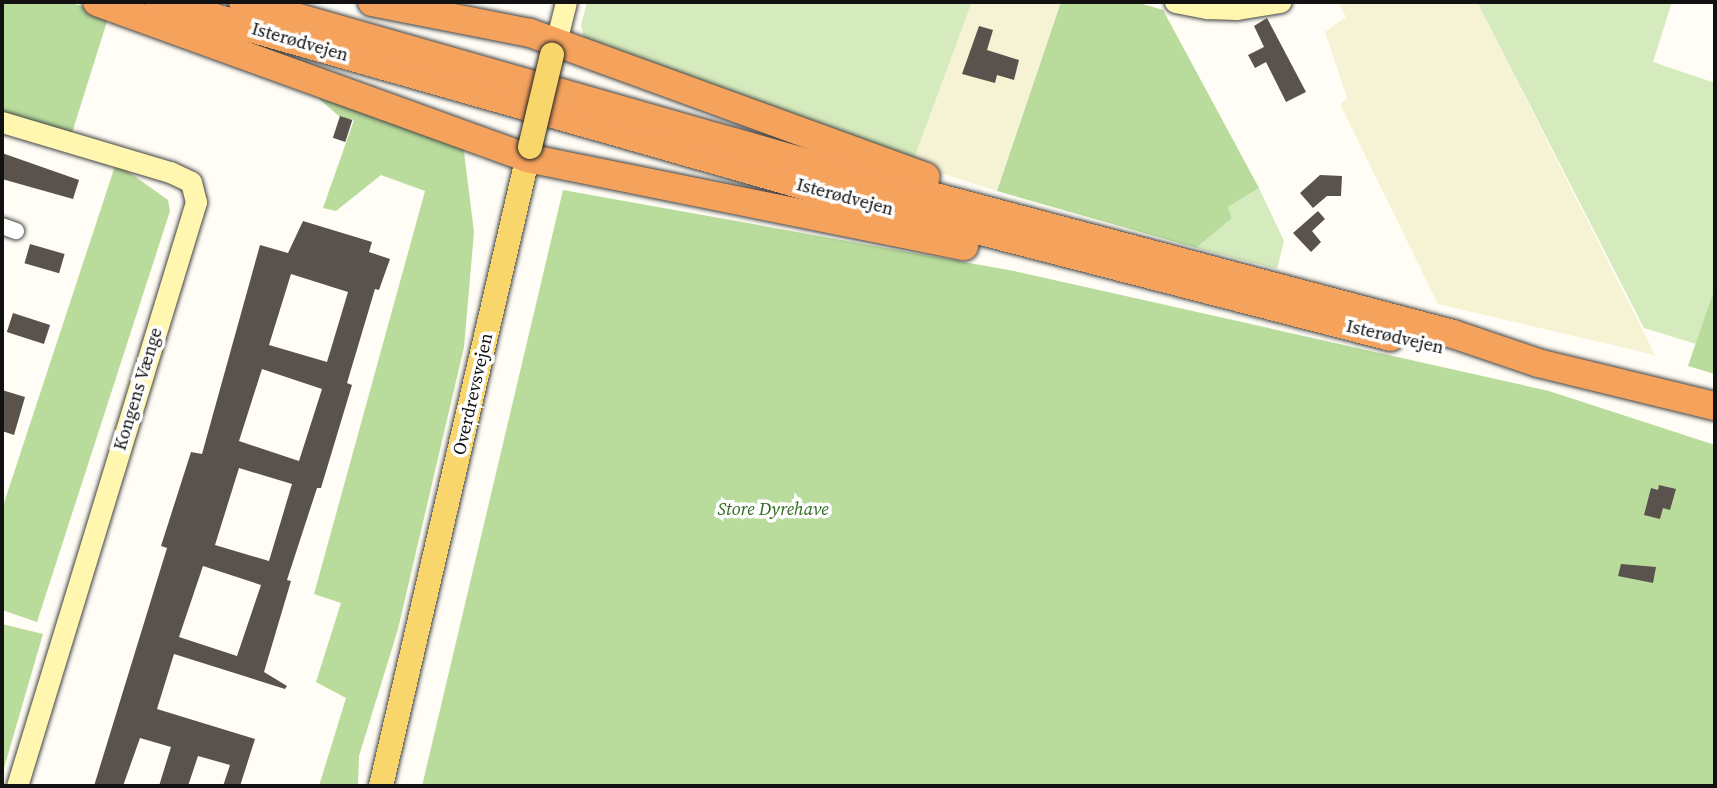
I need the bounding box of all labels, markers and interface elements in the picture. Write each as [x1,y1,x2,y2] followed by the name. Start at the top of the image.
[249,18,351,66] street label: Isterødvejen
[794,174,896,220] street label: Isterødvejen
[1344,315,1446,359] street label: Isterødvejen
[109,325,167,453] street label: Kongens Vænge
[448,331,498,457] street label: Overdrevsvejen
[717,498,829,520] park label: Store Dyrehave

